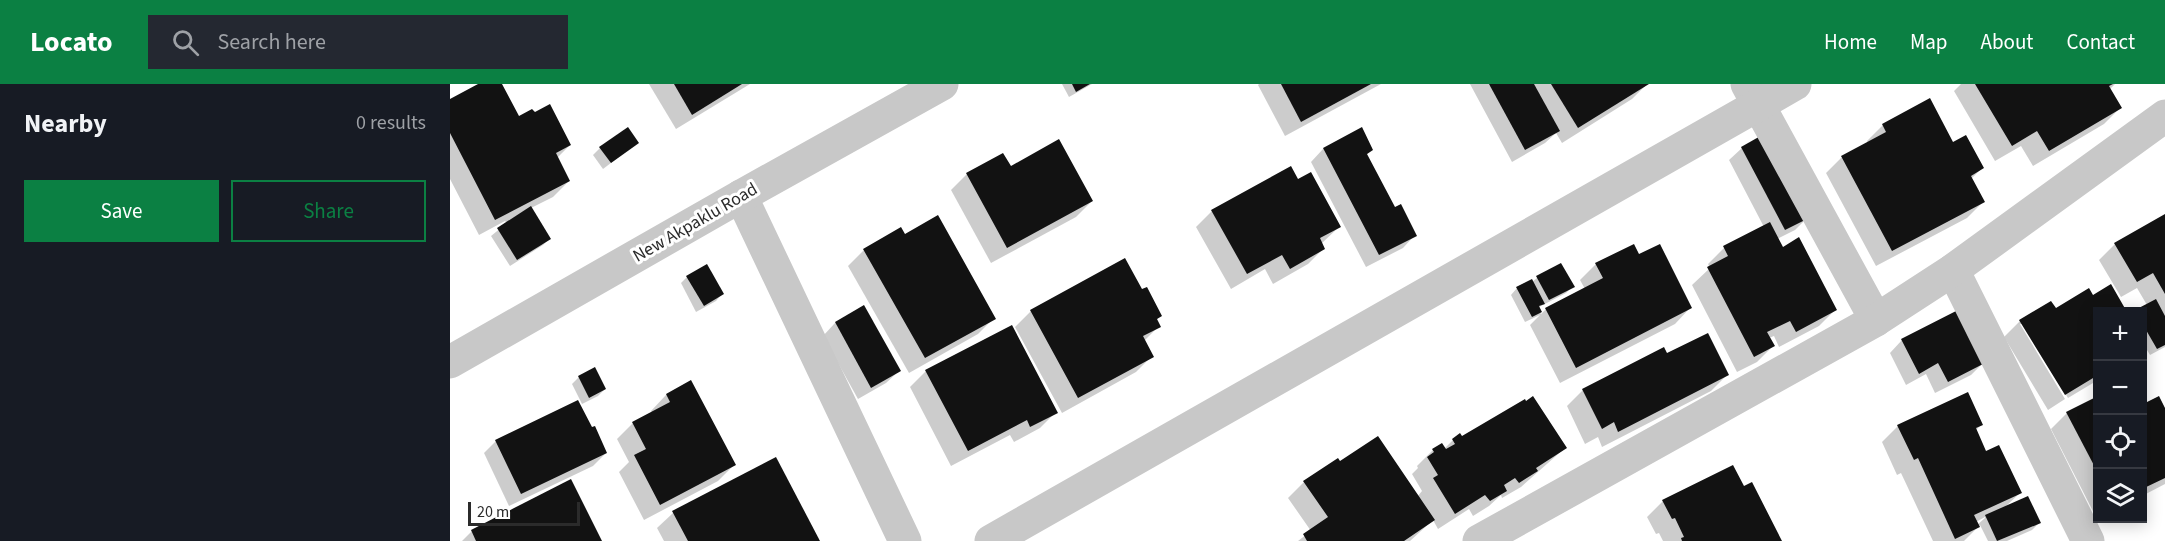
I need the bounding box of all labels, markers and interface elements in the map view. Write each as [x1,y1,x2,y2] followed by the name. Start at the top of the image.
[148,15,568,69] search box
[30,22,112,62] text: Locato
[169,26,202,59] icon: search
[217,26,326,58] text: Search here
[1824,27,1877,57] text: Home
[1910,27,1948,57] text: Map
[1981,27,2033,57] text: About
[2066,27,2135,57] text: Contact
[24,105,107,142] text: Nearby
[356,109,426,137] text: 0 results
[628,177,762,268] street label: New Akpaklu Road
[24,180,219,242] button: Save
[231,180,426,242] button: Share
[2093,307,2147,523] map controls
[2093,307,2147,361] button: +
[2093,361,2147,415] button: −
[2093,415,2147,469] button: locate
[2093,469,2147,523] button: layers
[468,499,580,526] scale bar
[477,501,509,523] text: 20 m

